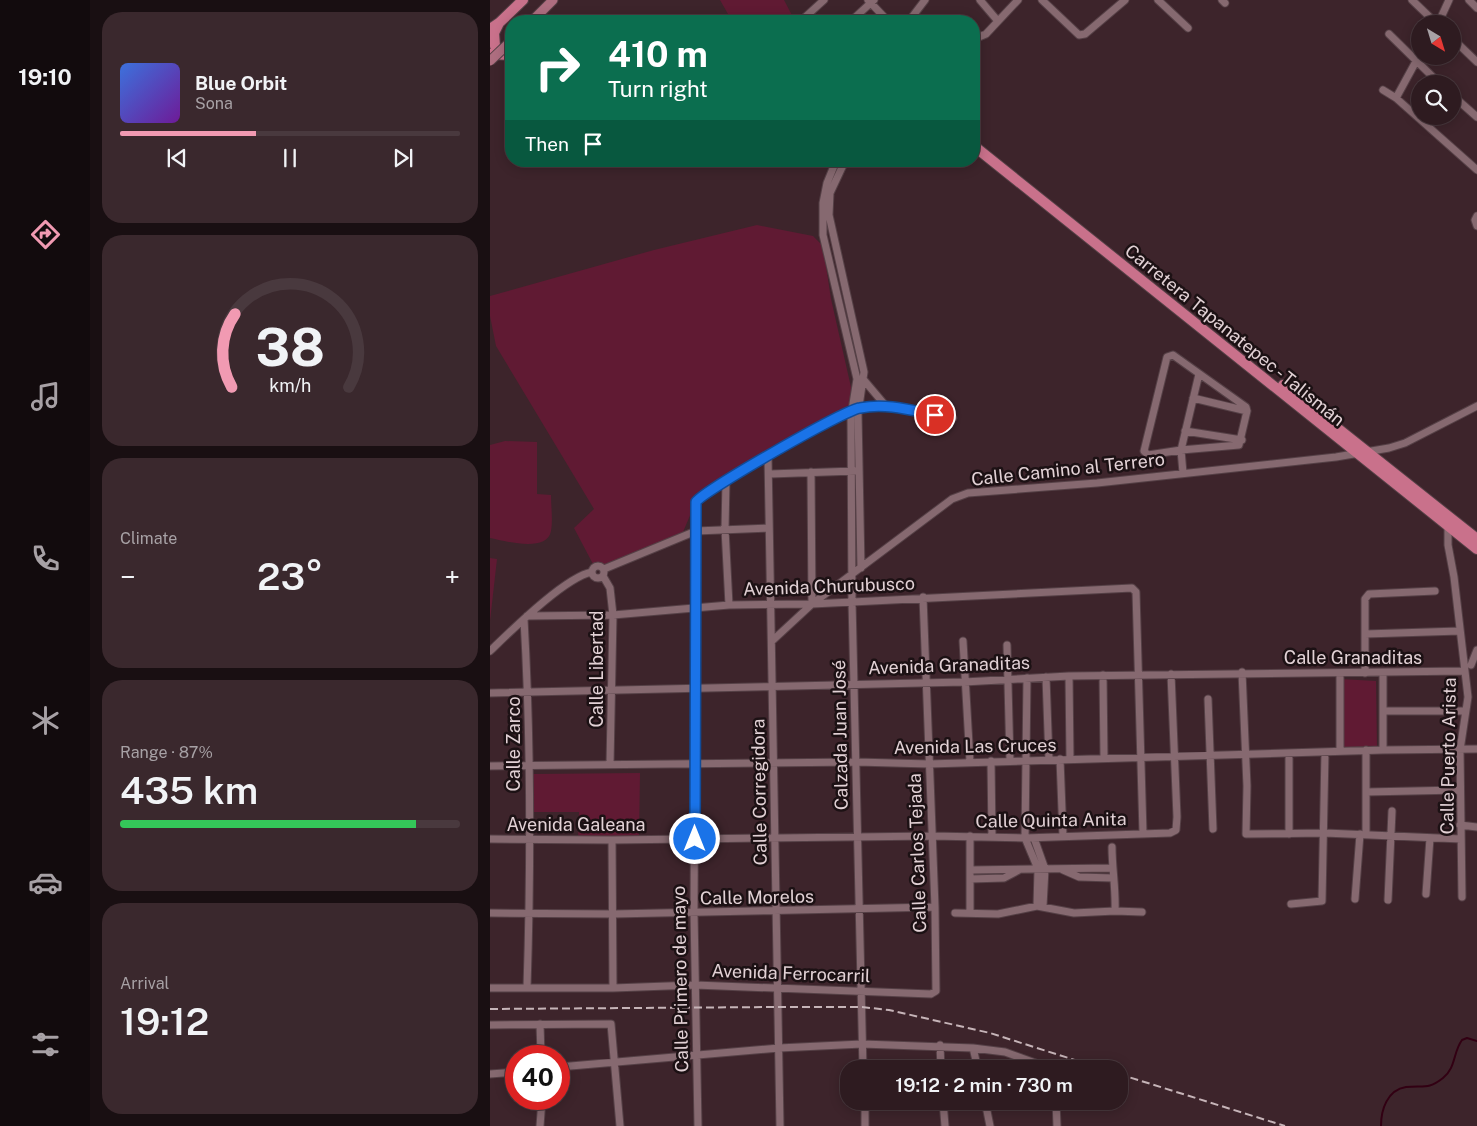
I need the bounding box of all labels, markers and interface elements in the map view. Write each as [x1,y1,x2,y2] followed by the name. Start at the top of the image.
[1411,15,1461,65] north arrow
[1411,15,1461,125] map controls
[608,34,708,75] text: 410 m
[525,35,590,100] icon: right
[18,64,72,90] text: 19:10
[195,72,287,94] text: Blue Orbit
[1411,75,1461,125] button: search
[608,76,708,102] text: Turn right
[195,94,233,113] text: Sona
[579,130,607,158] icon: arrive
[525,133,569,155] text: Then
[163,144,191,172] icon: previous
[276,144,304,172] icon: pause
[389,144,417,172] icon: next
[28,217,63,252] icon: directions
[1121,240,1349,430] street label: Carretera Tapanatepec - Talismán
[255,317,325,378] text: 38
[269,375,311,396] text: km/h
[28,379,63,414] icon: music
[914,394,956,436] pin
[921,401,949,429] icon: arrive
[970,448,1166,490] street label: Calle Camino al Terrero
[120,529,177,548] text: Climate
[28,541,63,576] icon: phone
[257,554,323,599] text: 23°
[120,560,136,593] text: −
[444,560,460,593] text: +
[743,573,915,599] street label: Avenida Churubusco
[586,610,607,728] street label: Calle Libertad
[1284,647,1422,668] street label: Calle Granaditas
[868,652,1030,678] street label: Avenida Granaditas
[828,660,852,810] street label: Calzada Juan José
[1436,677,1460,835] street label: Calle Puerto Arista
[503,696,524,792] street label: Calle Zarco
[28,703,63,738] icon: climate
[747,718,771,866] street label: Calle Corregidora
[893,734,1057,758] street label: Avenida Las Cruces
[120,743,213,762] text: Range · 87%
[120,768,258,813] text: 435 km
[904,773,930,933] street label: Calle Carlos Tejada
[975,808,1127,832] street label: Calle Quinta Anita
[668,812,720,864] position arrow
[506,814,646,835] street label: Avenida Galeana
[28,865,63,900] icon: car
[668,885,692,1073] street label: Calle Primero de mayo
[700,886,814,908] street label: Calle Morelos
[711,960,871,986] street label: Avenida Ferrocarril
[120,974,169,993] text: Arrival
[120,999,209,1044] text: 19:12
[28,1027,63,1062] icon: filters
[505,1045,570,1110] speed limit sign: 40
[895,1074,1073,1096] text: 19:12 · 2 min · 730 m

